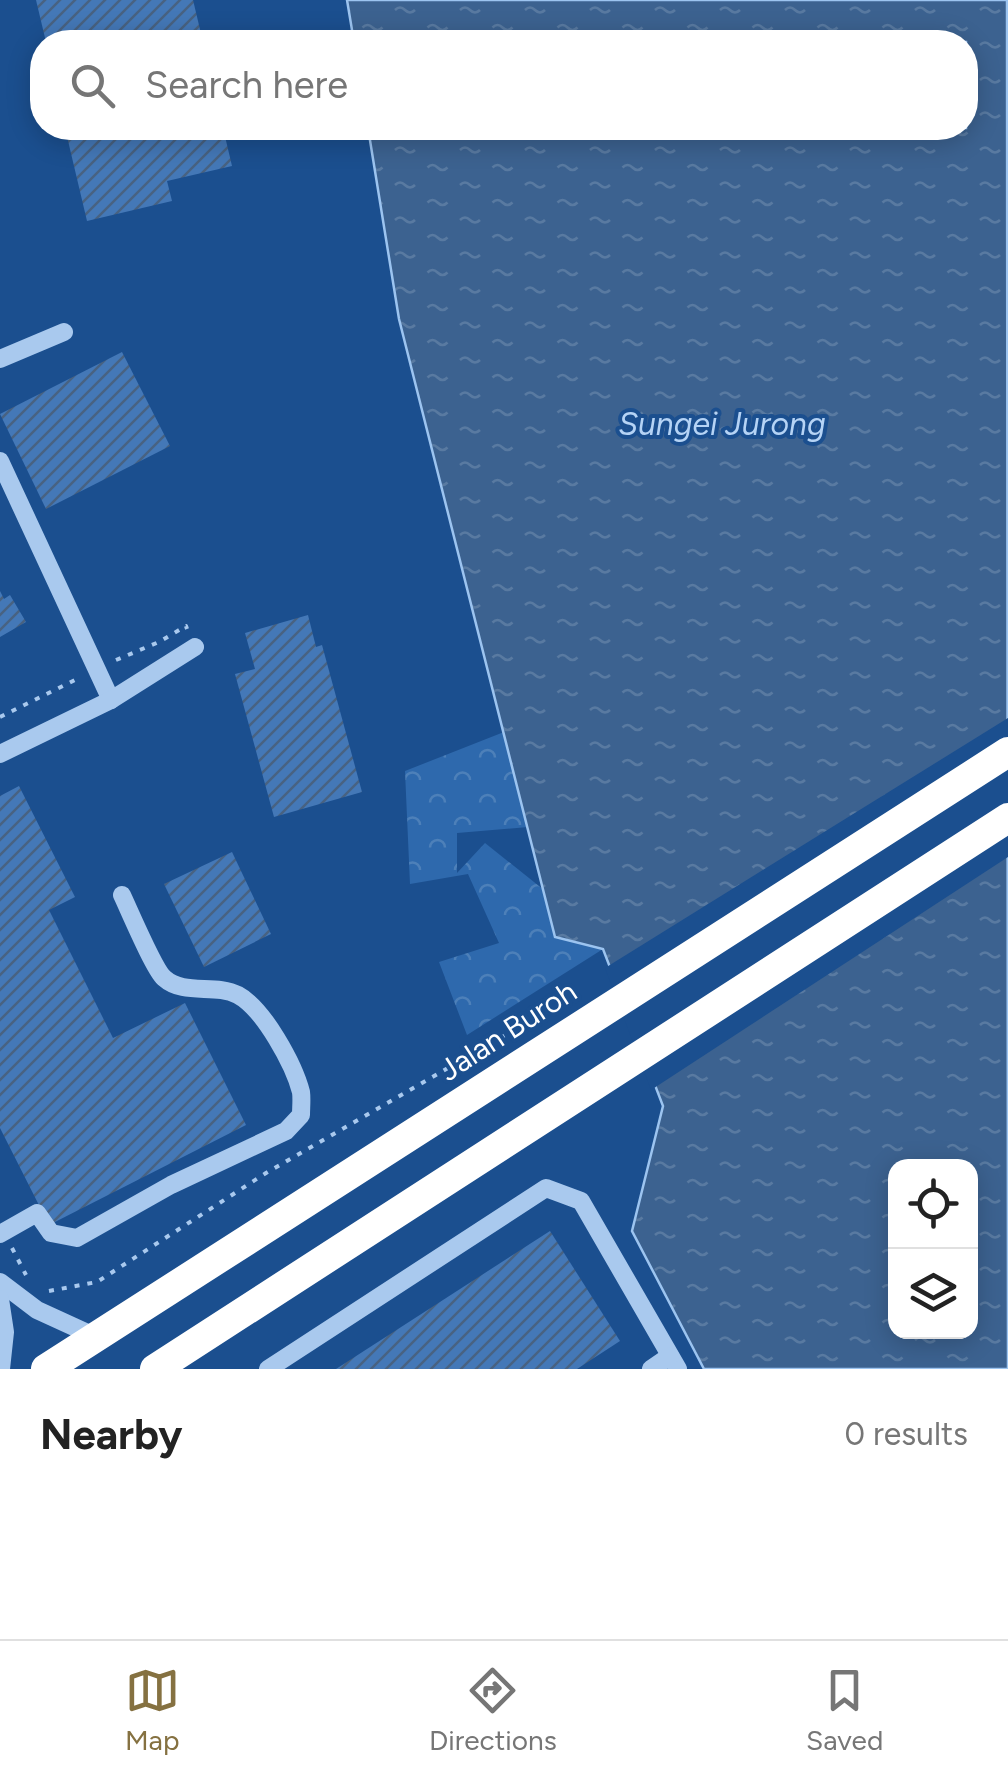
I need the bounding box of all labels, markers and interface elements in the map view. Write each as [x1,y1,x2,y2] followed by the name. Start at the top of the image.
[30,30,978,140] search box
[65,58,120,113] icon: search
[145,62,348,108] text: Search here
[618,405,826,443] water label: Sungei Jurong
[432,973,583,1089] street label: Jalan Buroh
[888,1159,978,1339] map controls
[888,1159,978,1249] button: locate
[888,1249,978,1339] button: layers
[40,1409,182,1460] text: Nearby
[844,1415,968,1453] text: 0 results
[125,1663,180,1757] tab: Map
[429,1663,557,1757] tab: Directions
[806,1663,883,1757] tab: Saved

